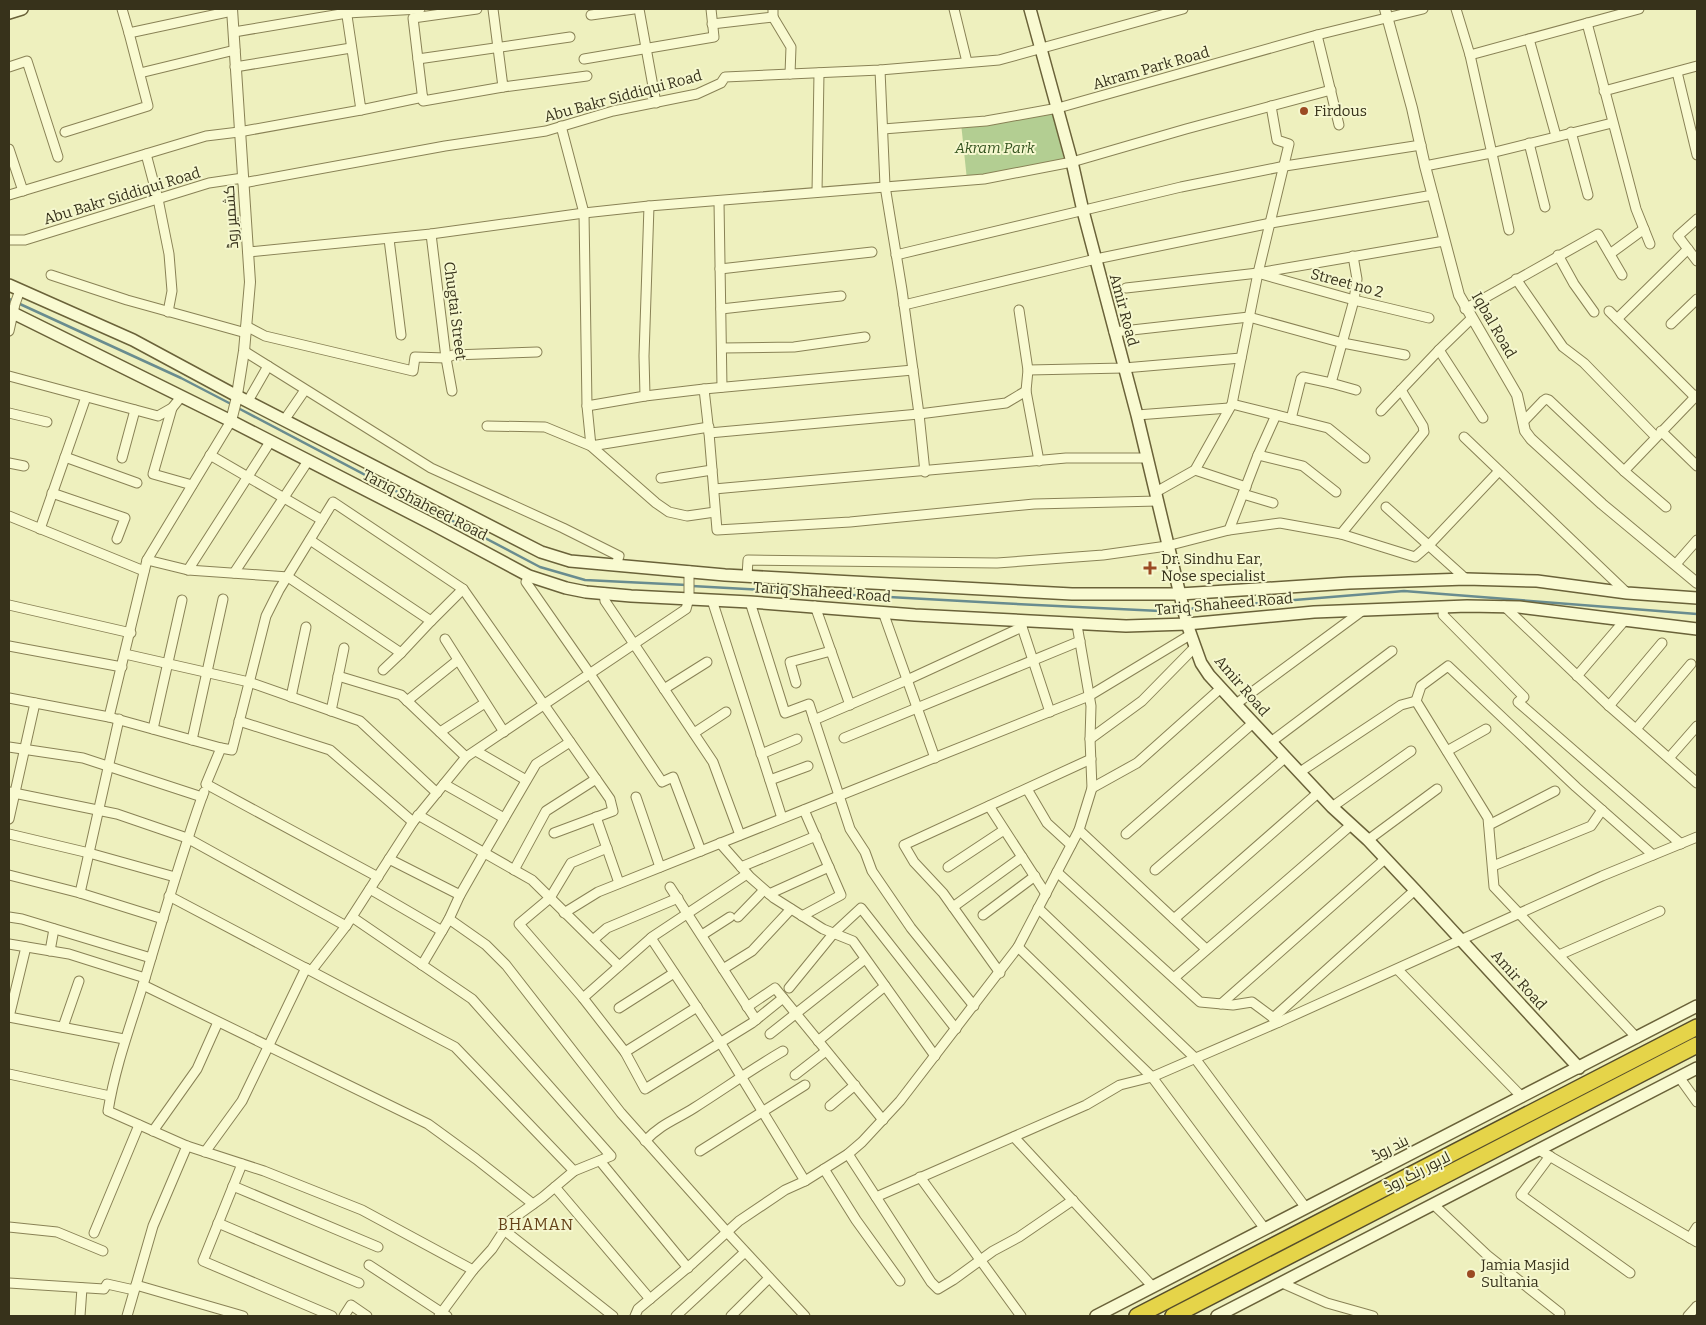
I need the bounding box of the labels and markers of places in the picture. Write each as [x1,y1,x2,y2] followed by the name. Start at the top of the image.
[1314,102,1367,120] place label: Firdous
[1298,105,1310,117] marker: Firdous
[1161,550,1266,585] place label: Dr. Sindhu Ear, Nose specialist
[1143,561,1157,575] marker: Dr. Sindhu Ear, Nose specialist
[1480,1256,1570,1291] place label: Jamia Masjid Sultania
[1465,1268,1477,1280] marker: Jamia Masjid Sultania

